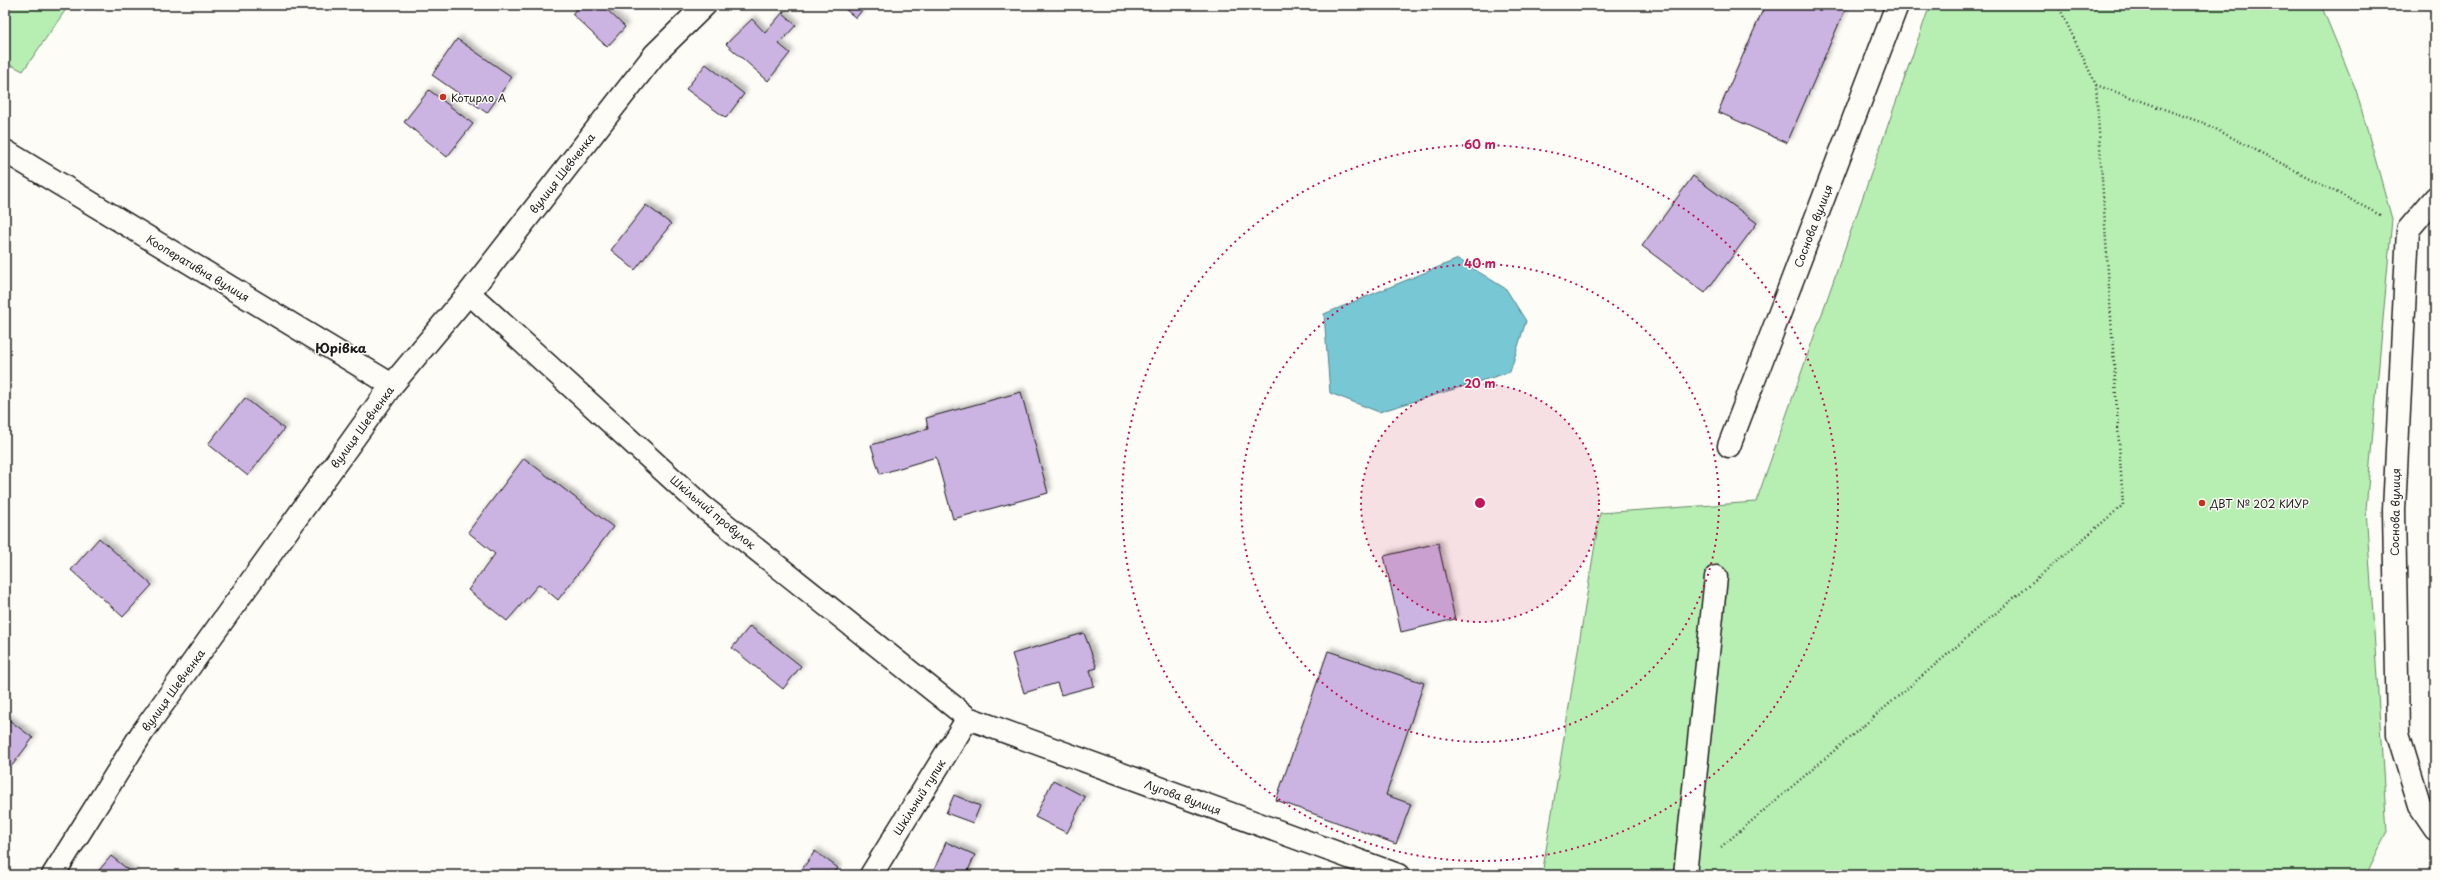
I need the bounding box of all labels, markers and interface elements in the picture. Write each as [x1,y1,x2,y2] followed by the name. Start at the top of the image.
[451,89,506,106] place label: Котирло А
[438,92,448,102] marker: Котирло А
[525,129,599,217] street label: вулиця Шевченка
[1464,135,1496,153] text: 60 m
[1789,182,1837,270] street label: Соснова вулиця
[143,230,253,306] street label: Кооперативна вулиця
[1464,254,1496,272] text: 40 m
[315,338,367,357] district label: Юрівка
[1464,374,1496,392] text: 20 m
[326,382,398,472] street label: вулиця Шевченка
[2386,468,2404,556] street label: Соснова вулиця
[666,471,760,553] street label: Шкільний провулок
[2209,495,2309,512] place label: ДВТ № 202 КИУР
[1473,496,1487,510] centre of rings
[2197,498,2207,508] marker: ДВТ № 202 КИУР
[137,645,209,735] street label: вулиця Шевченка
[889,755,950,838] street label: Шкільний тупик
[1142,775,1224,819] street label: Лугова вулиця

